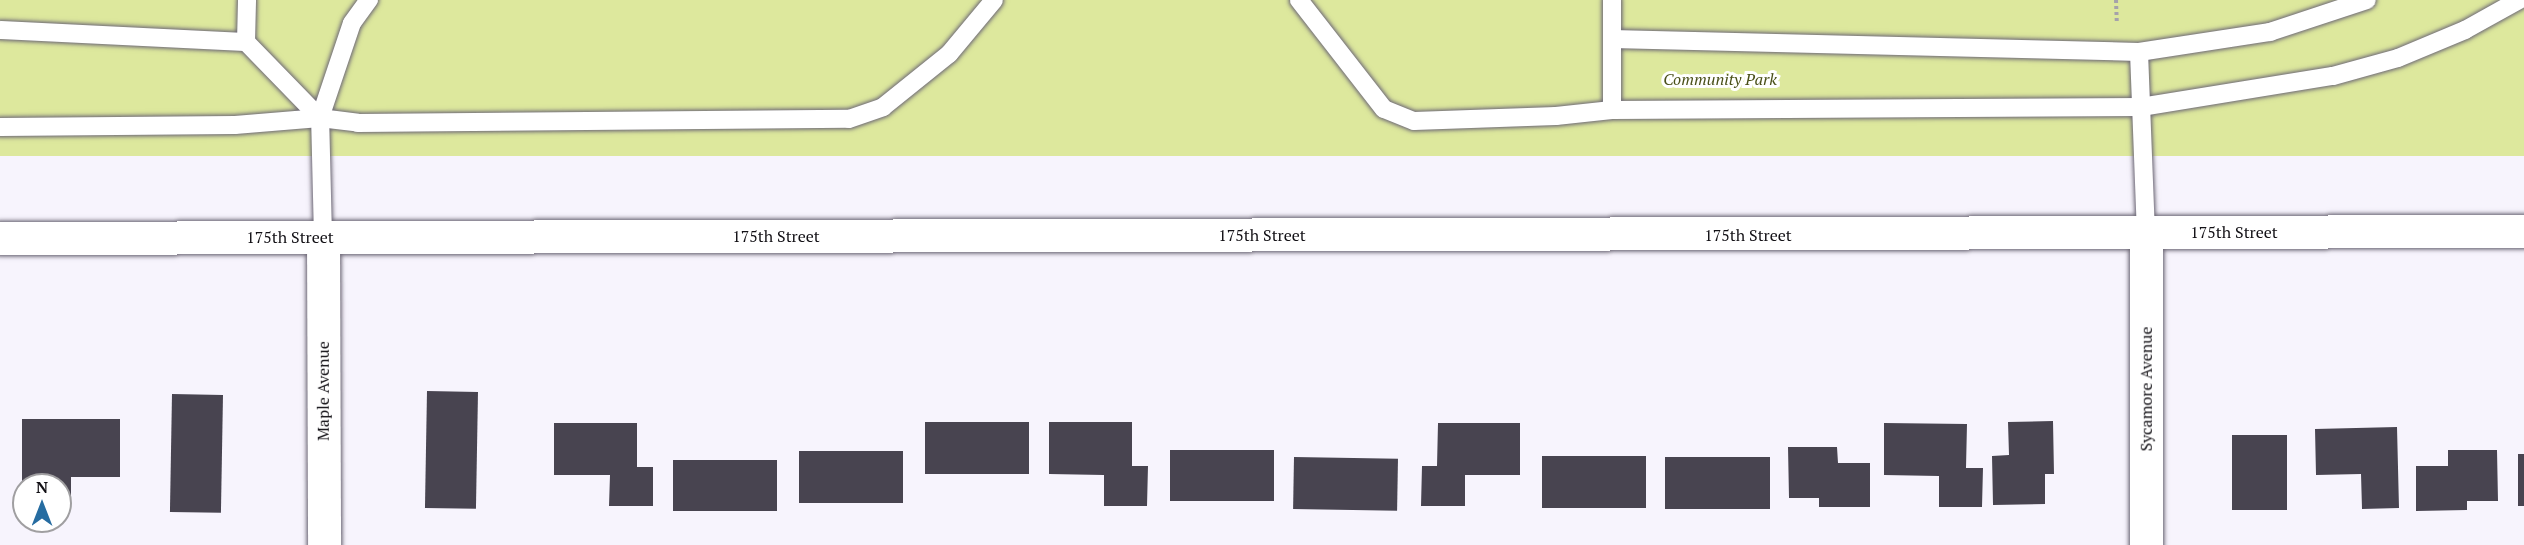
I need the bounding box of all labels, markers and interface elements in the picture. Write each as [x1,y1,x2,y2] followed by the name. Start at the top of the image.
[1663,69,1777,89] park label: Community Park
[2190,222,2278,242] street label: 175th Street
[1218,225,1306,245] street label: 175th Street
[1704,225,1792,245] street label: 175th Street
[732,226,820,246] street label: 175th Street
[246,227,334,247] street label: 175th Street
[2136,326,2156,452] street label: Sycamore Avenue
[313,341,333,441] street label: Maple Avenue
[12,473,72,533] north arrow
[36,476,48,498] text: N

